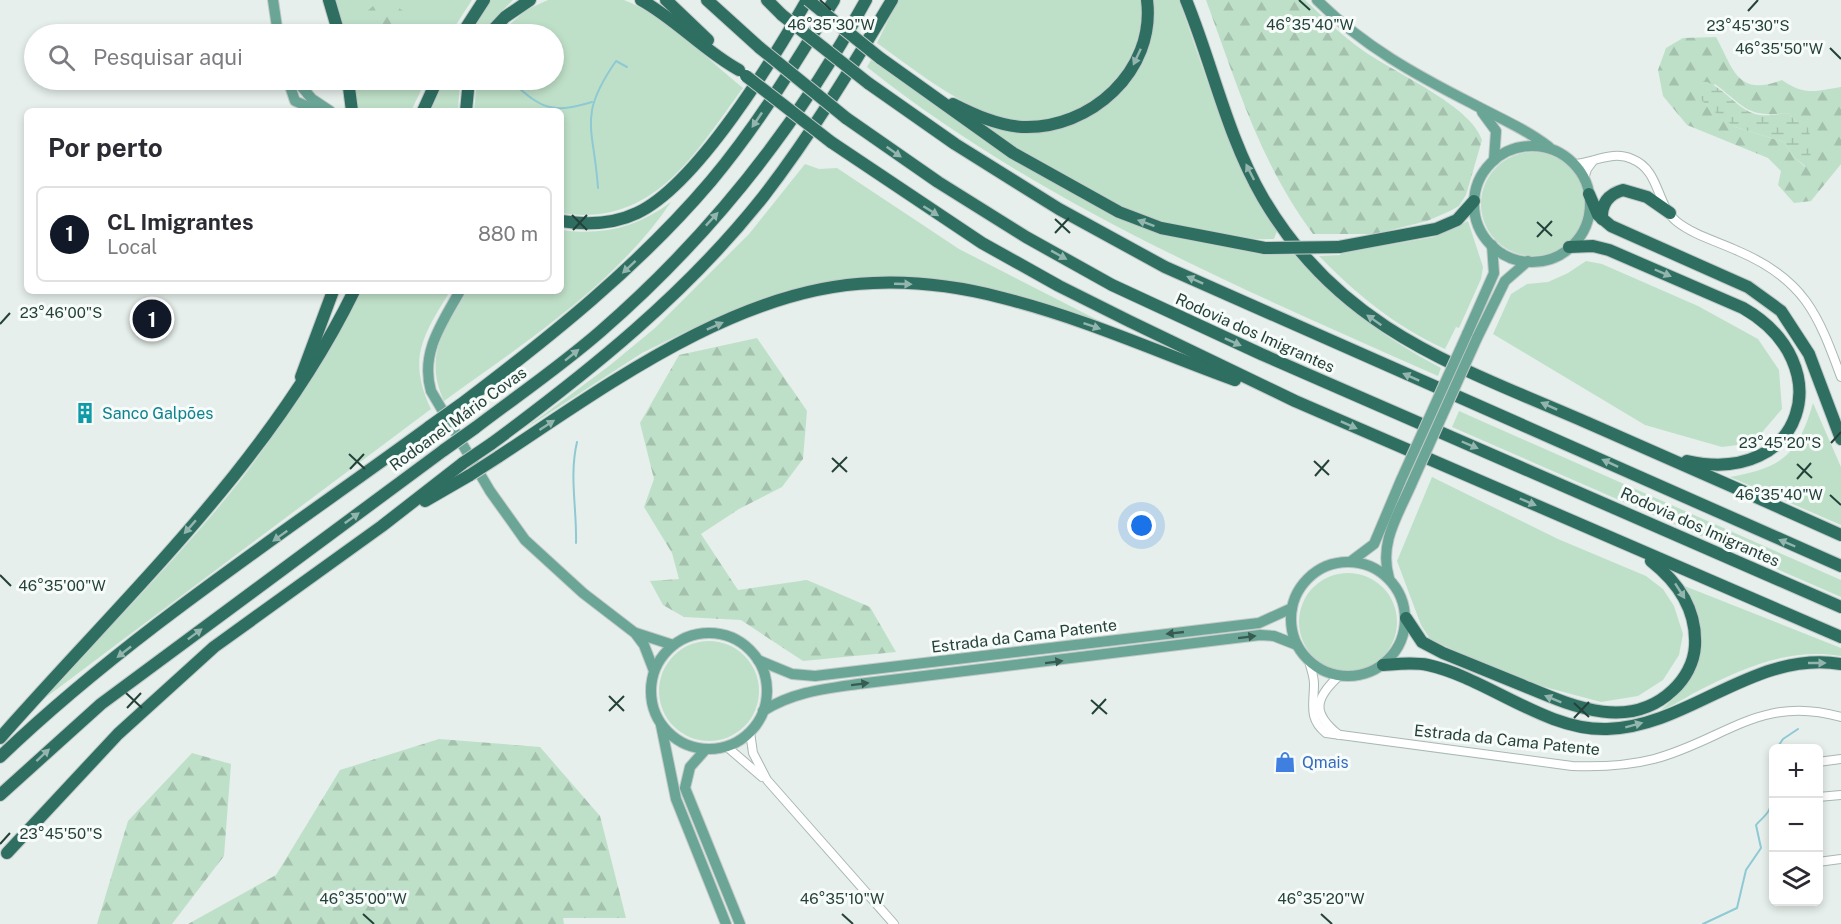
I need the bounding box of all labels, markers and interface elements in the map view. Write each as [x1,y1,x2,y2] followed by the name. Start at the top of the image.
[787,16,875,33] text: 46°35'30"W
[1266,16,1354,33] text: 46°35'40"W
[1707,17,1789,34] text: 23°45'30"S
[24,24,564,90] search box
[1735,40,1823,57] text: 46°35'50"W
[45,41,78,74] icon: search
[93,44,243,70] text: Pesquisar aqui
[1133,48,1142,65] one-way arrow
[752,112,763,128] one-way arrow
[48,132,163,163] text: Por perto
[886,146,902,157] one-way arrow
[1245,163,1255,180] one-way arrow
[923,205,939,216] one-way arrow
[107,209,254,235] text: CL Imigrantes
[705,212,719,227] one-way arrow
[1137,217,1155,227] one-way arrow
[65,222,74,246] text: 1
[478,222,538,246] text: 880 m
[107,235,157,259] text: Local
[1051,250,1067,261] one-way arrow
[622,260,637,274] one-way arrow
[1654,268,1672,278] one-way arrow
[1186,275,1204,285] one-way arrow
[894,279,913,288] one-way arrow
[1173,289,1337,377] street label: Rodovia dos Imigrantes
[132,296,172,342] pin: 1
[20,304,102,321] text: 23°46'00"S
[1367,314,1383,326] one-way arrow
[706,321,723,330] one-way arrow
[1084,322,1102,331] one-way arrow
[1225,337,1243,347] one-way arrow
[564,348,580,361] one-way arrow
[386,363,530,475] street label: Rodoanel Mário Covas
[1403,372,1420,381] one-way arrow
[73,401,97,425] building icon: Sanco Galpões
[1540,401,1557,410] one-way arrow
[102,404,213,423] place label: Sanco Galpões
[539,420,555,431] one-way arrow
[1340,420,1358,430] one-way arrow
[1739,434,1821,451] text: 23°45'20"S
[1461,441,1479,451] one-way arrow
[1601,458,1618,467] one-way arrow
[1618,483,1782,571] street label: Rodovia dos Imigrantes
[1735,486,1823,503] text: 46°35'40"W
[1519,497,1537,507] one-way arrow
[1127,511,1156,540] your location
[344,512,359,524] one-way arrow
[184,519,197,534] one-way arrow
[273,530,289,542] one-way arrow
[1778,538,1796,548] one-way arrow
[18,577,106,594] text: 46°35'00"W
[1674,583,1685,599] one-way arrow
[930,615,1118,657] street label: Estrada da Cama Patente
[187,628,203,640] one-way arrow
[1165,628,1184,638] one-way arrow
[1238,632,1257,642] one-way arrow
[116,646,131,658] one-way arrow
[1045,657,1064,667] one-way arrow
[1808,658,1827,668] one-way arrow
[851,679,870,689] one-way arrow
[1544,694,1562,704] one-way arrow
[1625,719,1643,729] one-way arrow
[1413,721,1601,759] street label: Estrada da Cama Patente
[1769,744,1823,906] map controls
[1769,744,1823,798] button: +
[35,748,50,762] one-way arrow
[1273,750,1297,774] shop icon: Qmais
[1302,753,1349,772] place label: Qmais
[1769,798,1823,852] button: −
[19,825,103,842] text: 23°45'50"S
[1769,852,1823,906] button: layers
[319,890,407,907] text: 46°35'00"W
[800,890,884,907] text: 46°35'10"W
[1277,890,1365,907] text: 46°35'20"W

